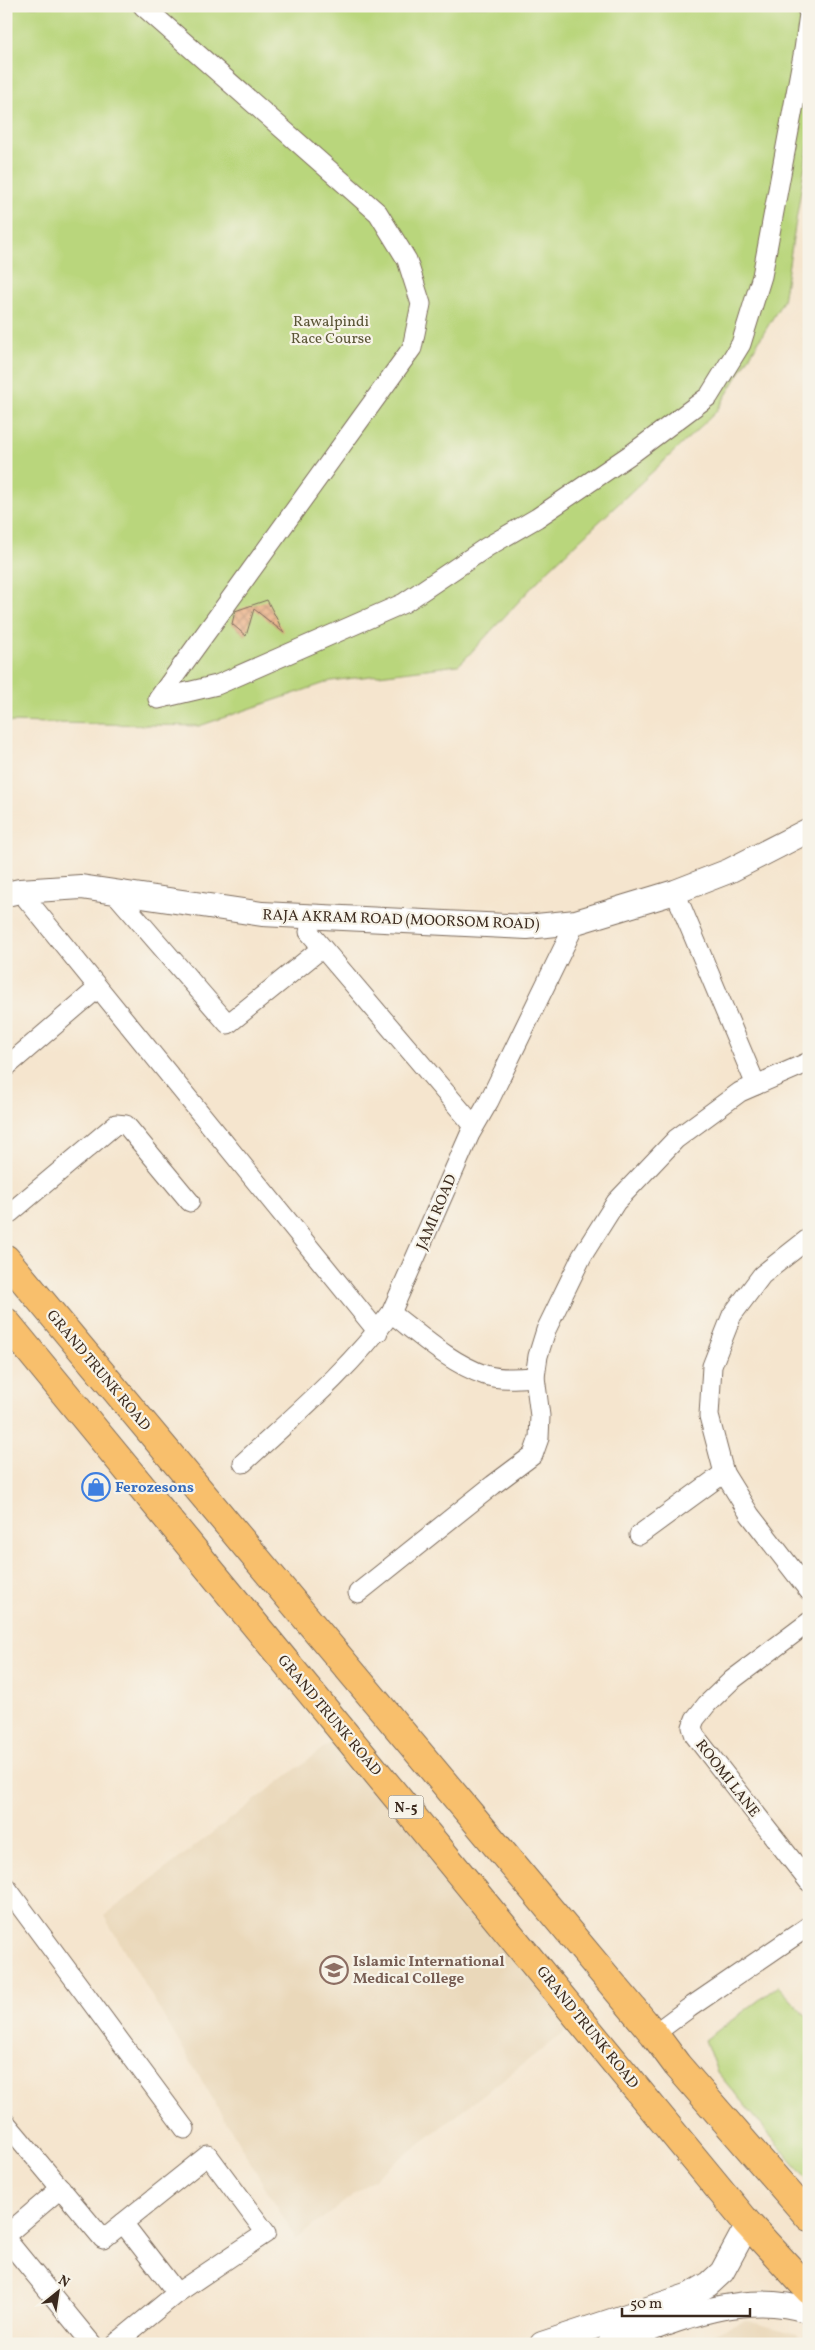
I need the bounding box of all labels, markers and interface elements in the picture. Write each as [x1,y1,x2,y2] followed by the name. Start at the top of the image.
[291,312,371,350] park label: Rawalpindi Race Course
[262,905,540,936] street label: RAJA AKRAM ROAD (MOORSOM ROAD)
[412,1172,463,1254] street label: JAMI ROAD
[41,1306,155,1436] street label: GRAND TRUNK ROAD
[81,1472,111,1502] shop icon: Ferozesons
[115,1478,194,1499] place label: Ferozesons
[272,1651,386,1781] street label: GRAND TRUNK ROAD
[690,1736,764,1822] street label: ROOMI LANE
[388,1795,424,1818] road number: N-5
[353,1952,505,1990] place label: Islamic International Medical College
[319,1955,349,1985] school or university icon: Islamic International Medical College
[531,1962,643,2094] street label: GRAND TRUNK ROAD
[32,2268,82,2318] north arrow
[55,2271,73,2293] text: N
[622,2285,750,2317] scale bar
[630,2294,662,2315] text: 50 m

